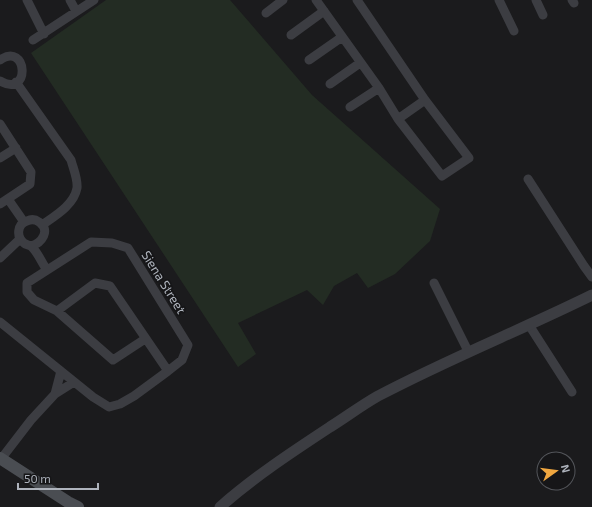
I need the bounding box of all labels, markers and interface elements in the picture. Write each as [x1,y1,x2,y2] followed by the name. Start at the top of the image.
[138,248,190,316] street label: Siena Street
[536,451,576,491] north arrow
[559,463,573,474] text: N
[18,465,98,491] scale bar
[24,471,51,485] text: 50 m

